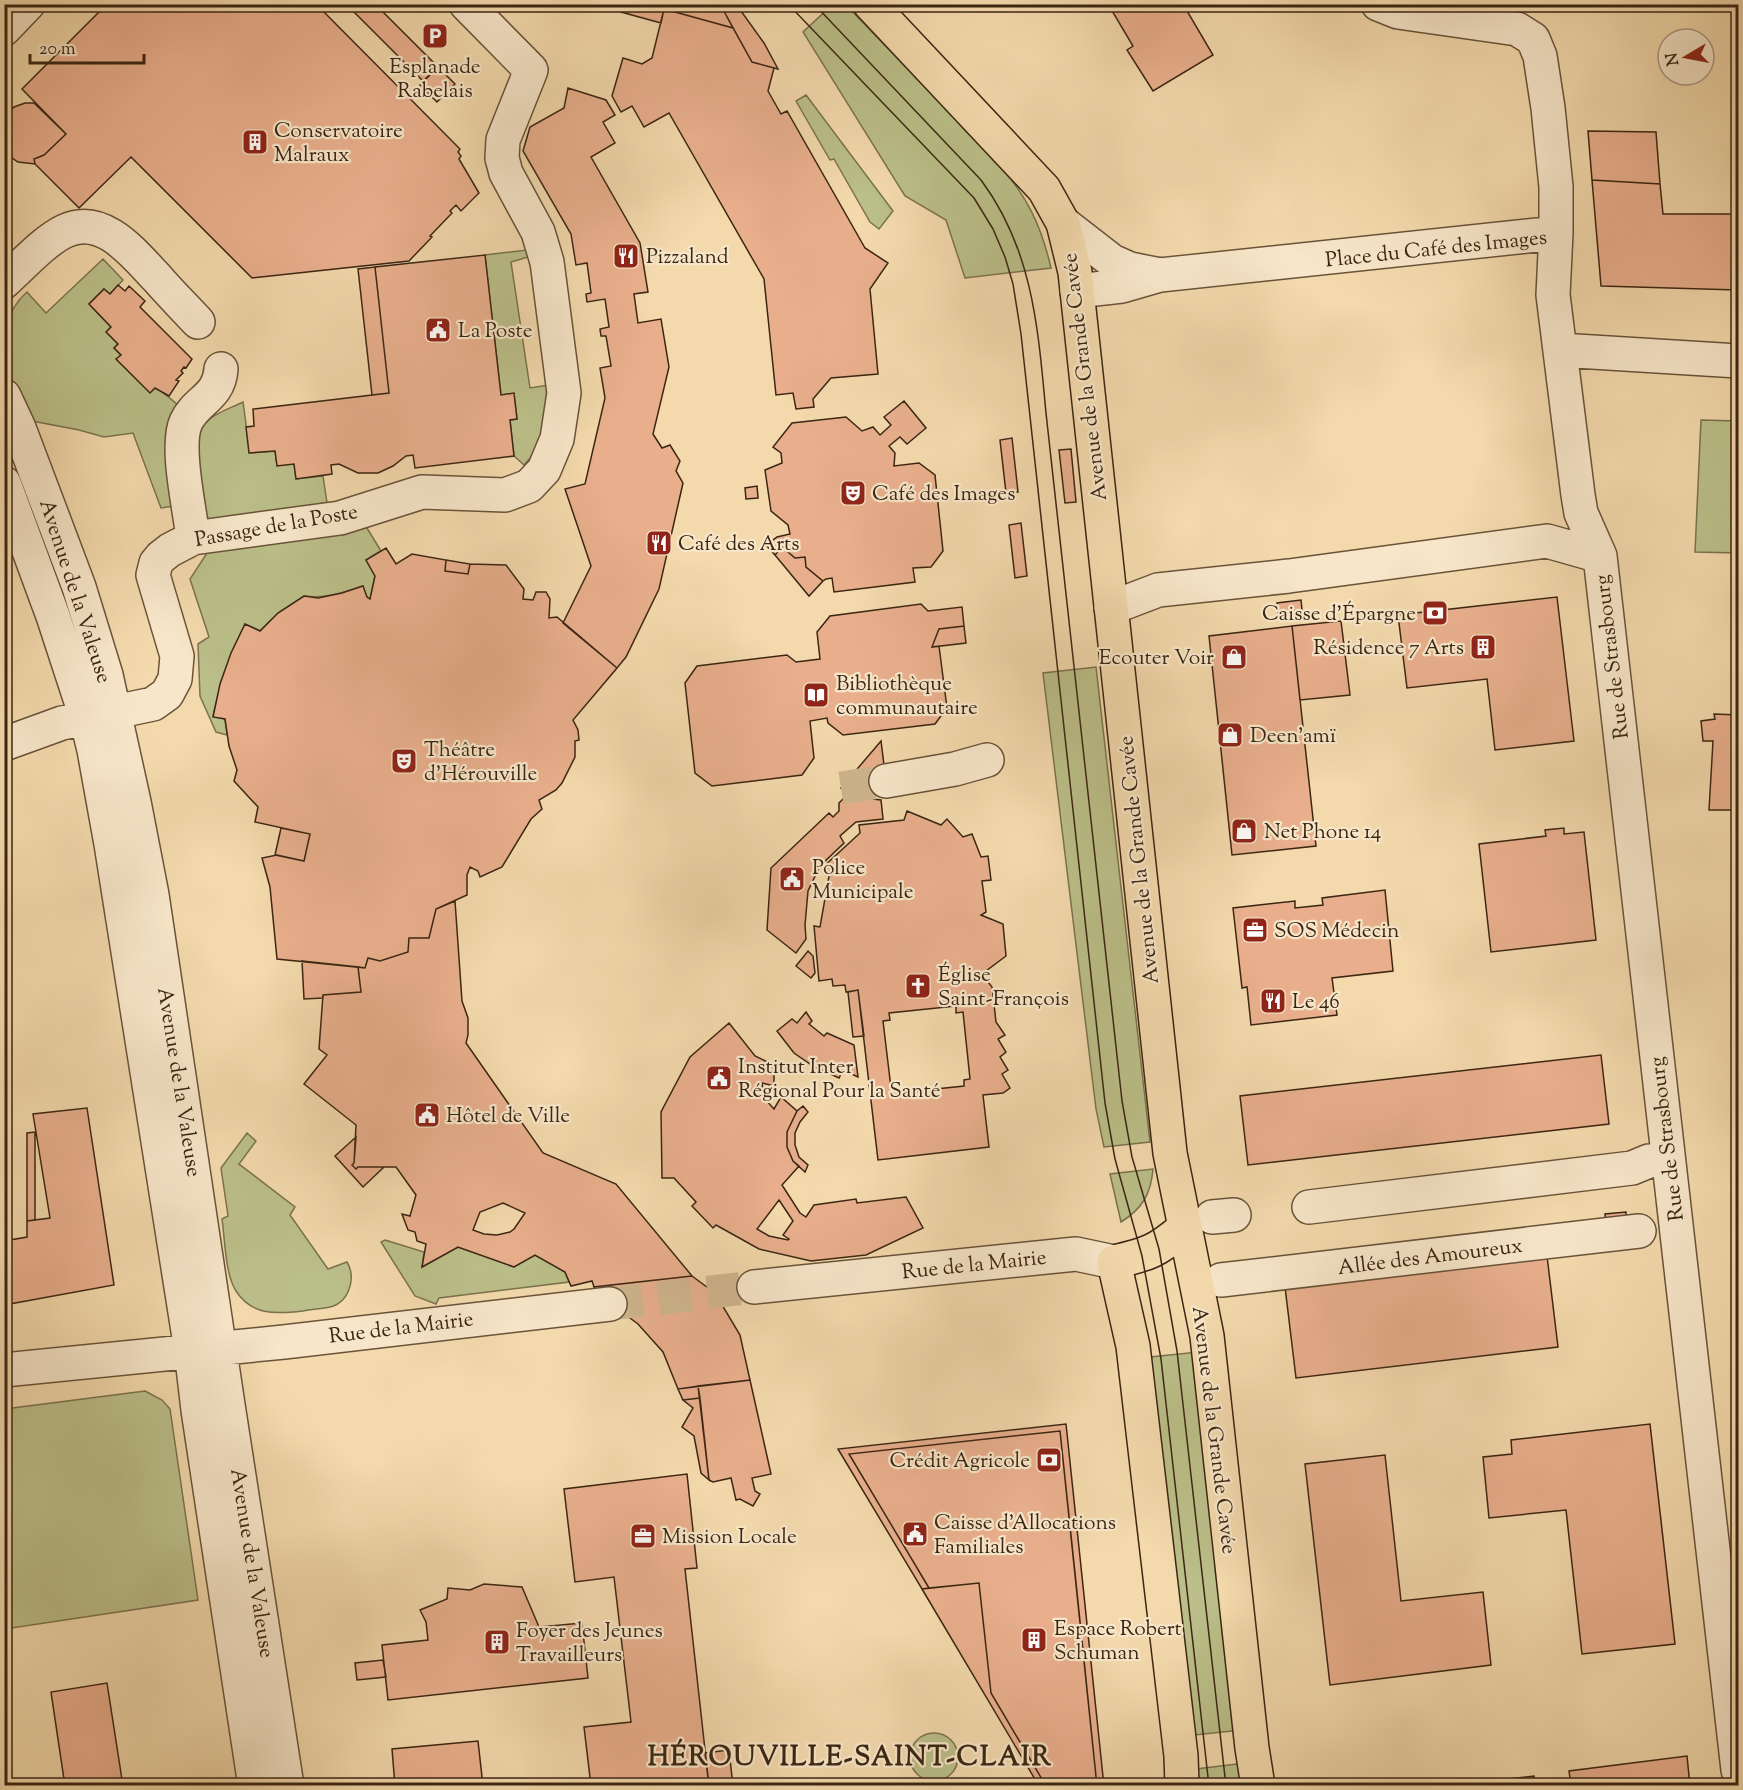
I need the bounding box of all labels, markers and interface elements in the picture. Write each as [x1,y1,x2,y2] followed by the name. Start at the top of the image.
[420,21,450,51] parking icon: Esplanade Rabelais
[30,27,144,65] scale bar
[1656,27,1716,87] north arrow
[39,37,76,63] text: 20 m
[1661,51,1686,67] text: N
[389,53,481,107] place label: Esplanade Rabelais
[274,117,403,171] place label: Conservatoire Malraux
[240,127,270,157] building icon: Conservatoire Malraux
[1324,223,1548,277] street label: Place du Café des Images
[611,241,641,271] restaurant icon: Pizzaland
[646,243,729,273] place label: Pizzaland
[1056,251,1116,502] street label: Avenue de la Grande Cavée
[423,315,453,345] public building icon: La Poste
[458,317,532,347] place label: La Poste
[838,478,868,508] theatre icon: Café des Images
[872,480,1015,510] place label: Café des Images
[30,496,118,687] street label: Avenue de la Valeuse
[192,498,360,556] street label: Passage de la Poste
[644,528,674,558] restaurant icon: Café des Arts
[678,530,800,560] place label: Café des Arts
[1588,573,1638,741] street label: Rue de Strasbourg
[1420,598,1450,628] bank icon: Caisse d'Épargne
[1262,600,1416,630] place label: Caisse d'Épargne
[1468,632,1498,662] building icon: Résidence 7 Arts
[1313,634,1464,664] place label: Résidence 7 Arts
[1219,642,1249,672] shop icon: Ecouter Voir
[1099,644,1214,674] place label: Ecouter Voir
[836,670,978,724] place label: Bibliothèque communautaire
[801,680,831,710] library icon: Bibliothèque communautaire
[1215,720,1245,750] shop icon: Deen'amï
[1250,722,1336,752] place label: Deen'amï
[1112,734,1168,985] street label: Avenue de la Grande Cavée
[424,736,537,790] place label: Théâtre d'Hérouville
[389,746,419,776] theatre icon: Théâtre d'Hérouville
[1229,816,1259,846] shop icon: Net Phone 14
[1264,818,1381,848] place label: Net Phone 14
[812,854,913,908] place label: Police Municipale
[777,864,807,894] public building icon: Police Municipale
[1240,915,1270,945] office icon: SOS Médecin
[1274,917,1400,947] place label: SOS Médecin
[938,961,1069,1015] place label: Église Saint-François
[903,971,933,1001] church icon: Église Saint-François
[148,985,208,1179] street label: Avenue de la Valeuse
[1258,986,1288,1016] restaurant icon: Le 46
[1292,988,1340,1018] place label: Le 46
[738,1053,941,1107] place label: Institut Inter Régional Pour la Santé
[1643,1055,1693,1223] street label: Rue de Strasbourg
[704,1063,734,1093] public building icon: Institut Inter Régional Pour la Santé
[412,1100,442,1130] public building icon: Hôtel de Ville
[446,1102,570,1132] place label: Hôtel de Ville
[1336,1232,1524,1284] street label: Allée des Amoureux
[900,1243,1048,1288] street label: Rue de la Mairie
[327,1305,475,1353] street label: Rue de la Mairie
[1183,1305,1243,1556] street label: Avenue de la Grande Cavée
[1034,1445,1064,1475] bank icon: Crédit Agricole
[889,1447,1030,1477] place label: Crédit Agricole
[221,1466,281,1660] street label: Avenue de la Valeuse
[934,1509,1116,1563] place label: Caisse d'Allocations Familiales
[900,1519,930,1549] public building icon: Caisse d'Allocations Familiales
[628,1521,658,1551] office icon: Mission Locale
[662,1523,797,1553] place label: Mission Locale
[1054,1615,1182,1669] place label: Espace Robert Schuman
[516,1617,663,1671] place label: Foyer des Jeunes Travailleurs
[1019,1625,1049,1655] building icon: Espace Robert Schuman
[482,1627,512,1657] building icon: Foyer des Jeunes Travailleurs
[648,1738,1052,1778] district label: HÉROUVILLE-SAINT-CLAIR

